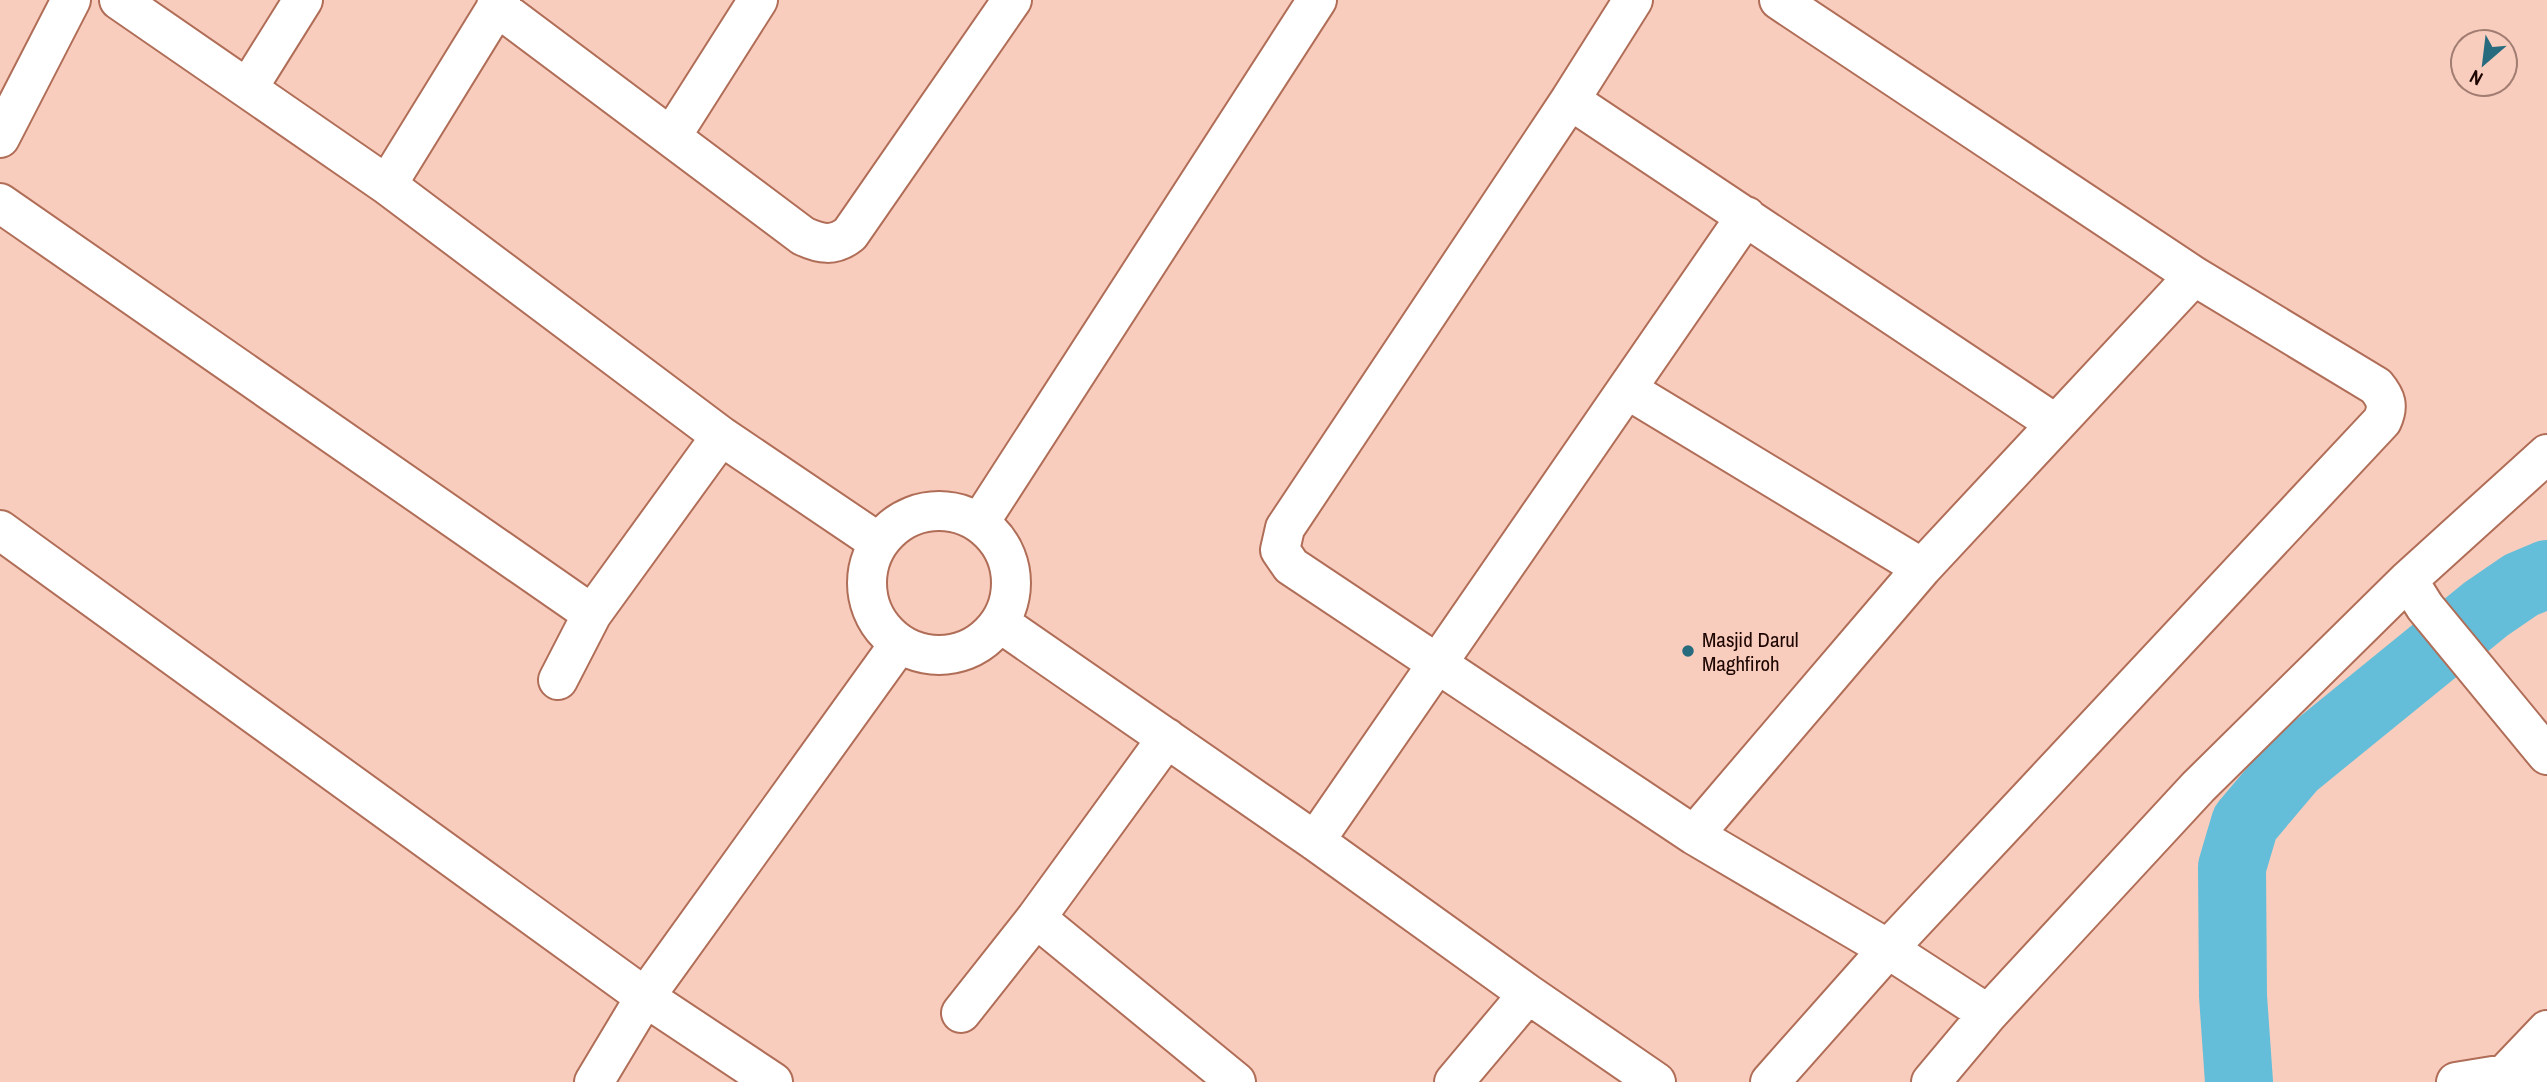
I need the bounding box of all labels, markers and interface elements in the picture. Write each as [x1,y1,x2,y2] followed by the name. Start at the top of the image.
[2449,28,2519,98] north arrow
[2465,64,2487,92] text: N
[1702,625,1799,678] place label: Masjid Darul Maghfiroh
[1680,643,1696,659] marker: Masjid Darul Maghfiroh

